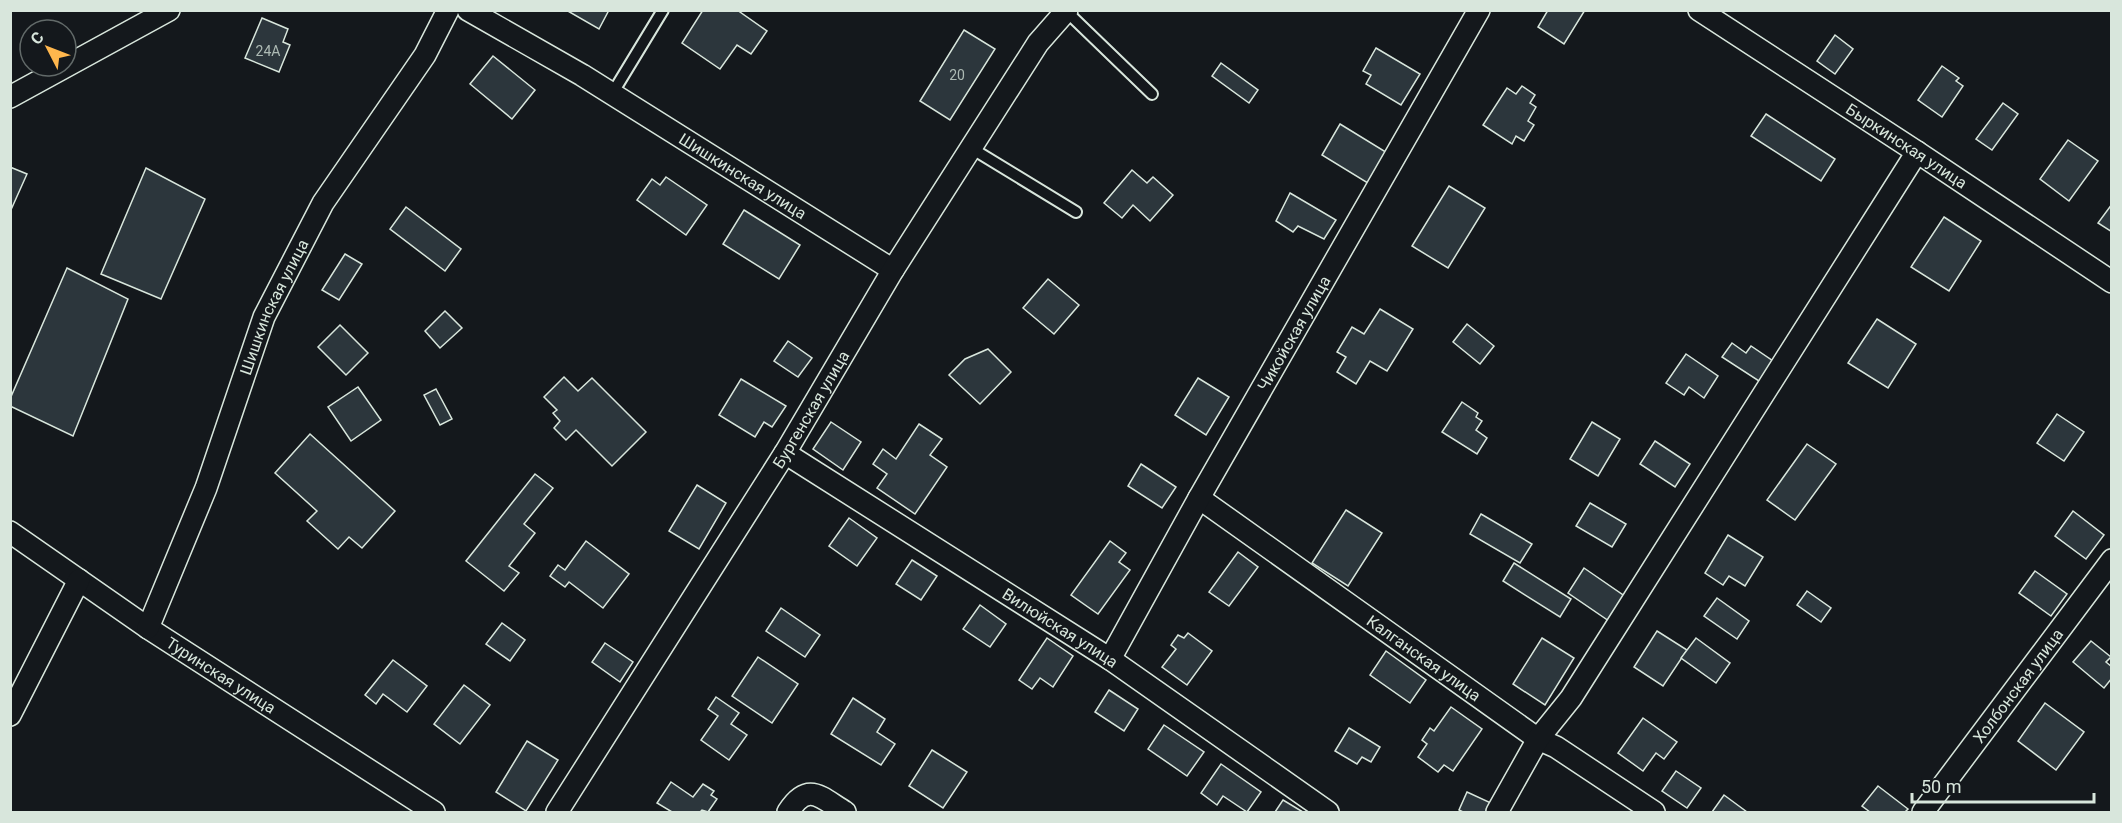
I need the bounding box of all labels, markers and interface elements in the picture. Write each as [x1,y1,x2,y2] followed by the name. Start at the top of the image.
[18,18,78,78] north arrow
[27,28,48,49] text: С
[256,43,280,59] house number: 24А
[949,67,965,83] house number: 20
[1843,99,1971,192] street label: Быркинская улица
[676,129,810,223] street label: Шишкинская улица
[236,236,312,377] street label: Шишкинская улица
[1253,272,1334,394] street label: Чикойская улица
[768,347,853,472] street label: Бургенская улица
[999,584,1122,671] street label: Вилюйская улица
[1363,611,1485,705] street label: Калганская улица
[1969,625,2067,746] street label: Холбонская улица
[163,633,279,717] street label: Туринская улица
[1912,766,2094,804] scale bar
[1921,776,1961,797] text: 50 m

